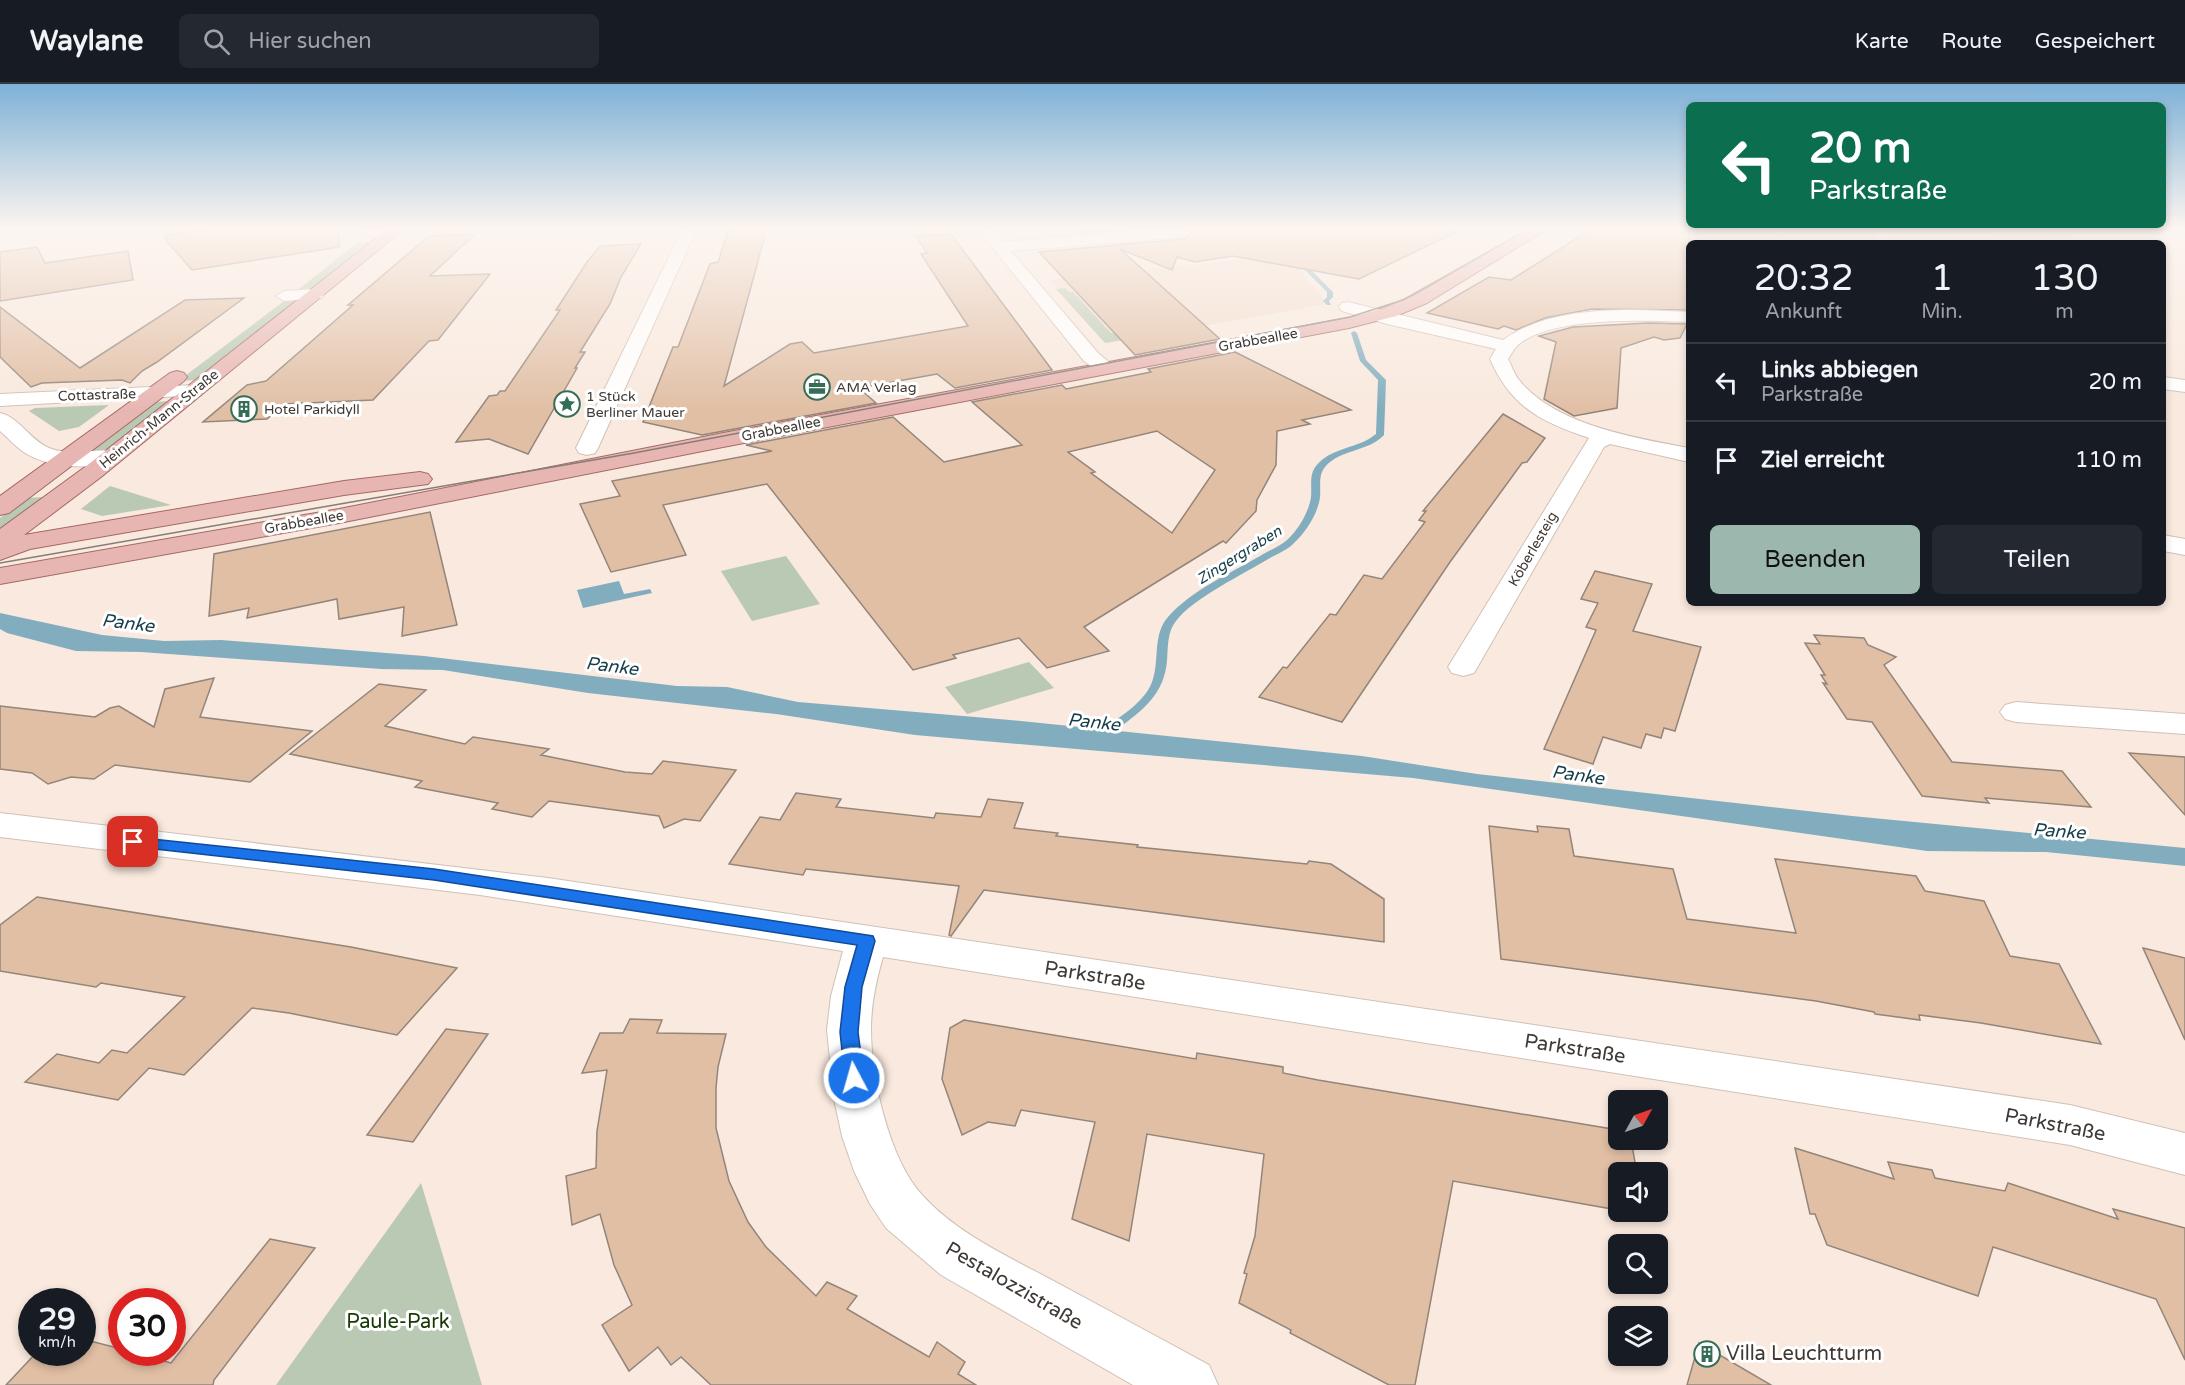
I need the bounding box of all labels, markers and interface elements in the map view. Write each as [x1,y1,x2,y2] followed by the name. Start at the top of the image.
[179,14,599,68] search box
[30,24,143,58] text: Waylane
[200,25,233,58] icon: search
[248,28,372,54] text: Hier suchen
[1855,29,1909,54] text: Karte
[1942,29,2002,54] text: Route
[2035,29,2155,54] text: Gespeichert
[1809,123,1911,174] text: 20 m
[1710,126,1788,204] icon: left
[1809,174,1947,207] text: Parkstraße
[1754,257,1854,300] text: 20:32
[1931,257,1953,300] text: 1
[2030,257,2098,300] text: 130
[1765,300,1842,324] text: Ankunft
[1921,300,1963,324] text: Min.
[2055,300,2074,324] text: m
[1217,325,1299,355] street label: Grabbeallee
[1761,357,1919,383] text: Links abbiegen
[96,366,222,472] street label: Heinrich-Mann-Straße
[1710,366,1743,399] icon: left
[2088,369,2142,395] text: 20 m
[802,372,832,402] office icon: AMA Verlag
[836,379,916,396] place label: AMA Verlag
[1761,383,1863,407] text: Parkstraße
[58,385,136,405] street label: Cottastraße
[586,388,685,421] place label: 1 Stück Berliner Mauer
[552,389,582,419] place icon: 1 Stück Berliner Mauer
[229,394,259,424] building icon: Hotel Parkidyll
[264,401,360,418] place label: Hotel Parkidyll
[740,413,822,445] street label: Grabbeallee
[1710,444,1743,477] icon: arrive
[1761,447,1884,473] text: Ziel erreicht
[2075,447,2142,473] text: 110 m
[263,507,345,537] street label: Grabbeallee
[1505,509,1561,589] street label: Köberlesteig
[1193,521,1285,588] water label: Zingergraben
[1710,525,1920,594] button: Beenden
[1932,525,2142,594] button: Teilen
[101,609,156,637] water label: Panke
[585,652,640,680] water label: Panke
[1067,708,1122,736] water label: Panke
[1550,760,1606,790] water label: Panke
[107,816,158,867] pin
[2032,818,2087,844] water label: Panke
[116,825,149,858] icon: arrive
[1043,956,1147,996] street label: Parkstraße
[1523,1029,1627,1069] street label: Parkstraße
[822,1046,886,1110] position arrow
[1608,1090,1668,1150] north arrow
[1608,1090,1668,1366] map controls
[2003,1103,2107,1147] street label: Parkstraße
[1608,1162,1668,1222] button: sound
[1608,1234,1668,1294] button: search
[941,1237,1087,1335] street label: Pestalozzistraße
[108,1288,186,1366] speed limit sign: 30
[38,1301,76,1338] text: 29
[1608,1306,1668,1366] button: layers
[346,1310,450,1334] park label: Paule-Park
[38,1333,76,1351] text: km/h
[1692,1339,1722,1369] building icon: Villa Leuchtturm
[1726,1342,1882,1366] place label: Villa Leuchtturm

